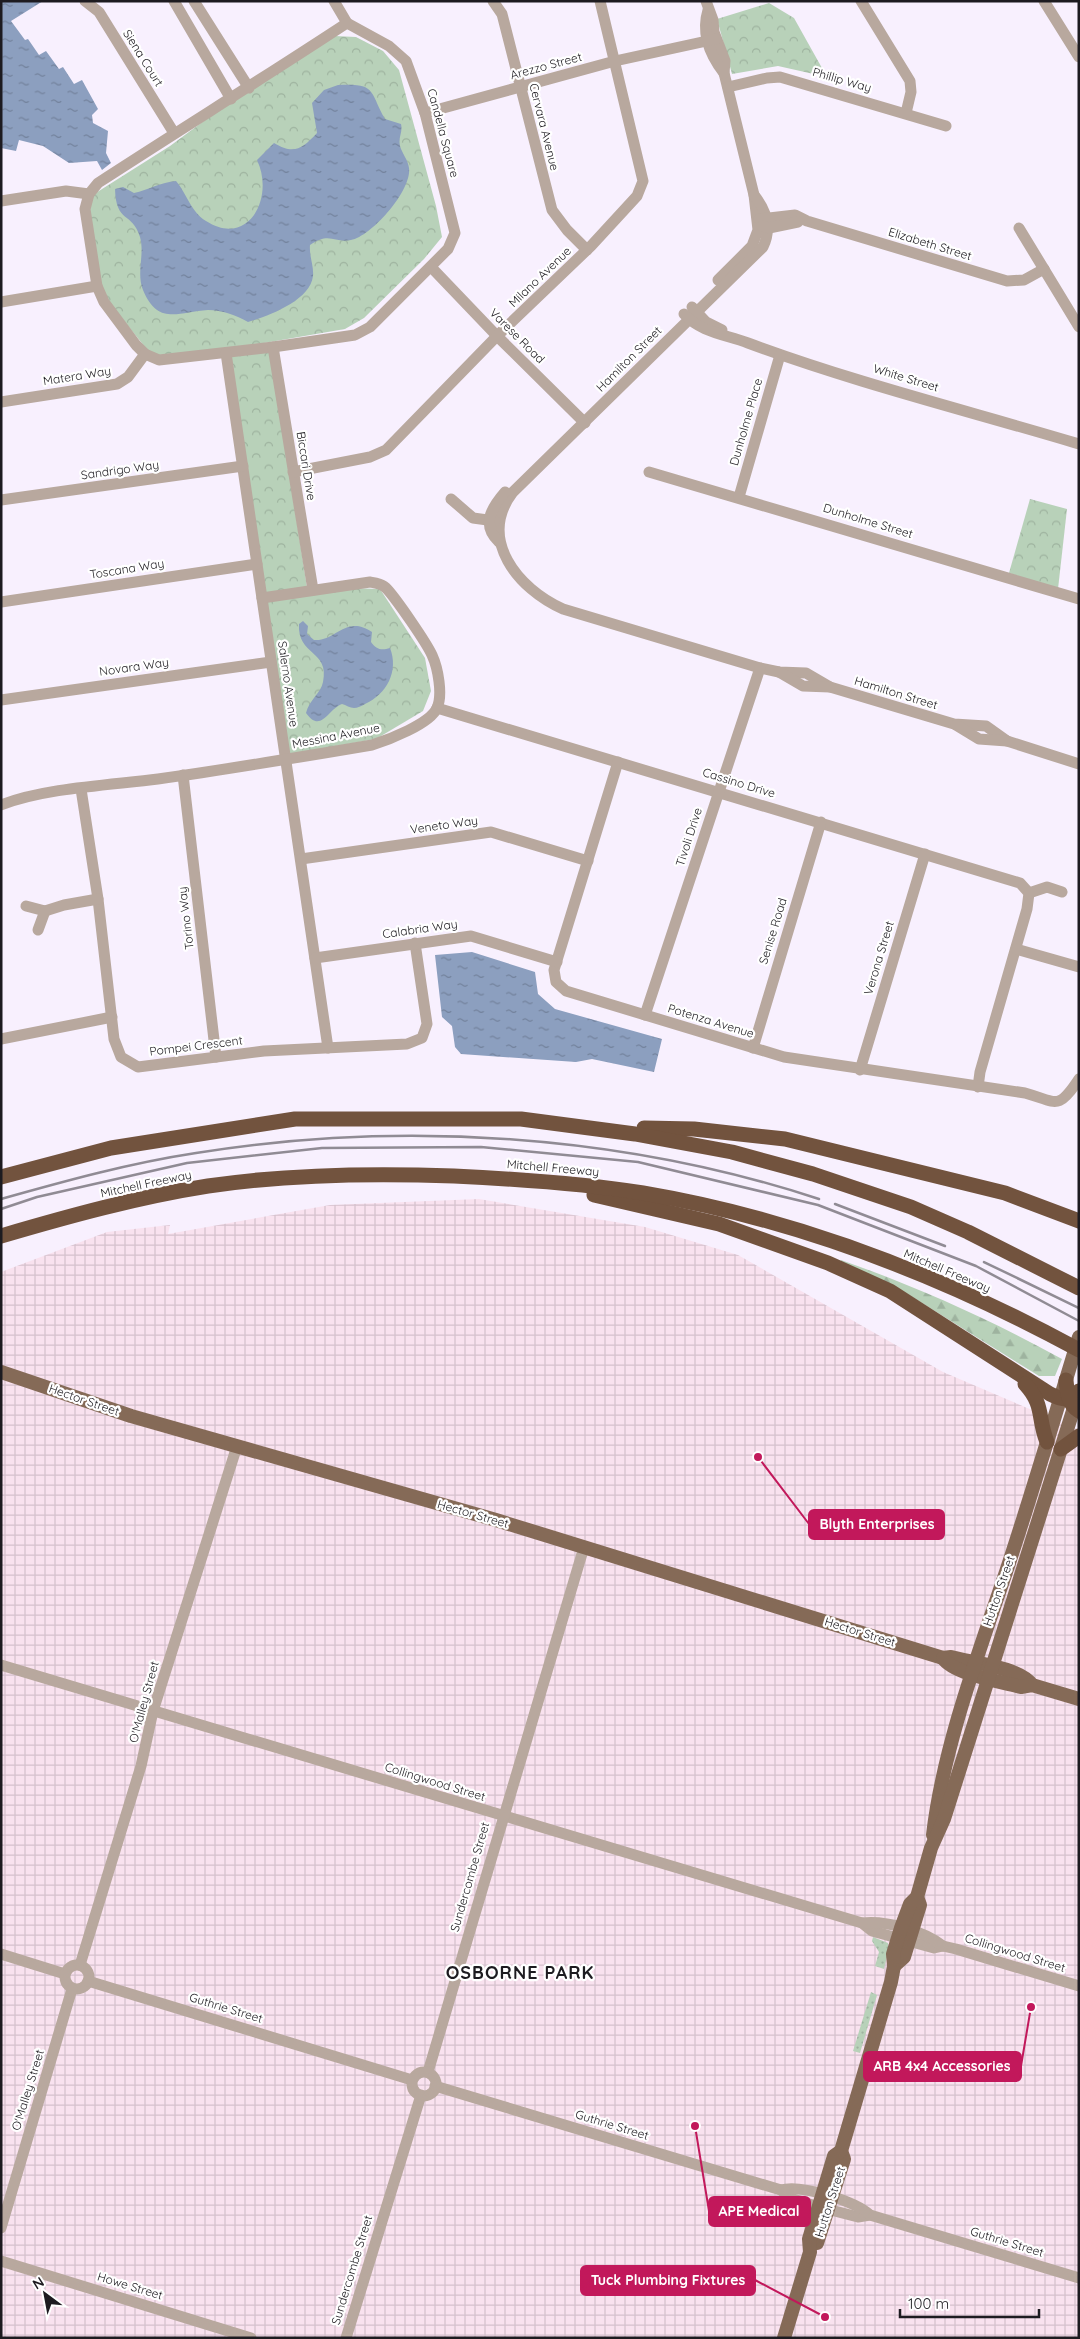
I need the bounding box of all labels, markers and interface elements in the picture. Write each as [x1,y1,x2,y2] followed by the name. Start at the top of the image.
[120,27,167,89] street label: Siena Court
[508,49,583,82] street label: Arezzo Street
[811,64,873,95] street label: Phillip Way
[526,82,563,172] street label: Cervara Avenue
[424,87,463,179] street label: Candella Square
[887,224,974,263] street label: Elizabeth Street
[505,243,574,310] street label: Milano Avenue
[487,305,548,366] street label: Varese Road
[593,323,665,395] street label: Hamilton Street
[872,360,941,395] street label: White Street
[42,363,112,388] street label: Matera Way
[726,376,765,467] street label: Dunholme Place
[294,430,319,502] street label: Biccari Drive
[80,457,160,482] street label: Sandrigo Way
[821,500,915,541] street label: Dunholme Street
[89,555,165,582] street label: Toscana Way
[275,640,302,728] street label: Salerno Avenue
[98,654,170,679] street label: Novara Way
[853,673,940,712] street label: Hamilton Street
[291,720,381,751] street label: Messina Avenue
[701,764,778,801] street label: Cassino Drive
[672,805,705,868] street label: Tivoli Drive
[409,812,479,837] street label: Veneto Way
[174,886,197,950] street label: Torino Way
[755,896,790,966] street label: Senise Road
[381,916,458,941] street label: Calabria Way
[860,919,897,997] street label: Verona Street
[666,1000,756,1041] street label: Potenza Avenue
[149,1032,243,1059] street label: Pompei Crescent
[506,1156,600,1179] street label: Mitchell Freeway
[99,1167,193,1201] street label: Mitchell Freeway
[902,1245,993,1296] street label: Mitchell Freeway
[47,1380,121,1419] street label: Hector Street
[436,1496,511,1531] street label: Hector Street
[809,1510,944,1539] callout: Blyth Enterprises
[819,1515,935,1533] text: Blyth Enterprises
[979,1553,1018,1628] street label: Hutton Street
[823,1614,898,1649] street label: Hector Street
[125,1659,162,1744] street label: O'Malley Street
[383,1759,487,1804] street label: Collingwood Street
[447,1820,492,1933] street label: Sundercombe Street
[963,1930,1067,1975] street label: Collingwood Street
[446,1961,594,1984] district label: OSBORNE PARK
[188,1989,265,2026] street label: Guthrie Street
[8,2048,47,2132] street label: O'Malley Street
[864,2052,1021,2081] callout: ARB 4x4 Accessories
[873,2057,1011,2075] text: ARB 4x4 Accessories
[574,2106,651,2143] street label: Guthrie Street
[811,2164,848,2239] street label: Hutton Street
[709,2197,810,2226] callout: APE Medical
[719,2202,800,2220] text: APE Medical
[328,2213,375,2326] street label: Sundercombe Street
[969,2223,1046,2260] street label: Guthrie Street
[581,2266,755,2295] callout: Tuck Plumbing Fixtures
[96,2268,165,2303] street label: Howe Street
[20,2269,70,2319] north arrow
[591,2271,745,2289] text: Tuck Plumbing Fixtures
[29,2273,47,2293] text: N
[900,2286,1039,2318] scale bar
[908,2294,949,2313] text: 100 m

